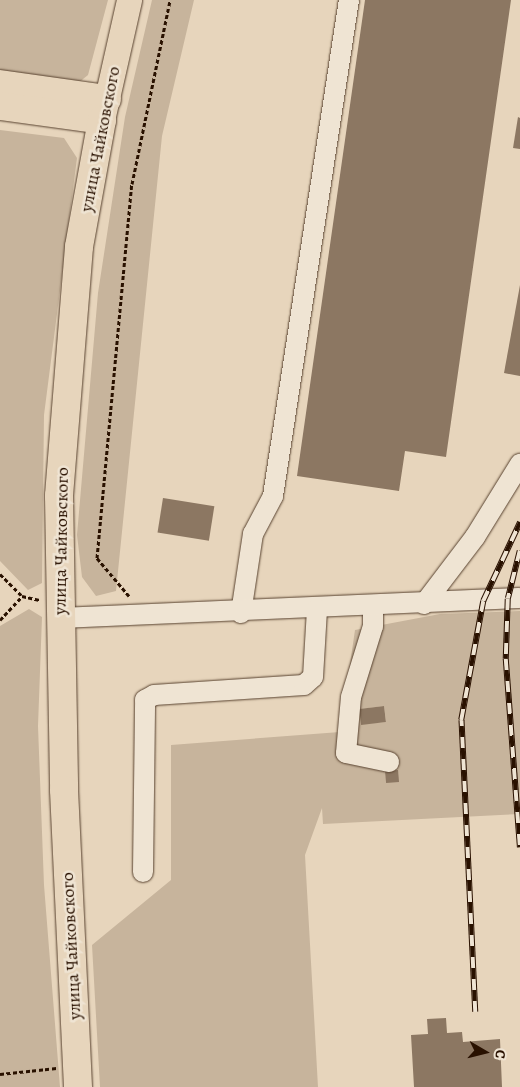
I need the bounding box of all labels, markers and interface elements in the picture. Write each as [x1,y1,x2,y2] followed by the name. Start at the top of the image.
[75,64,125,214] street label: улица Чайковского
[49,467,73,615] street label: улица Чайковского
[56,872,86,1020] street label: улица Чайковского
[460,1027,510,1077] north arrow
[490,1049,510,1060] text: С

